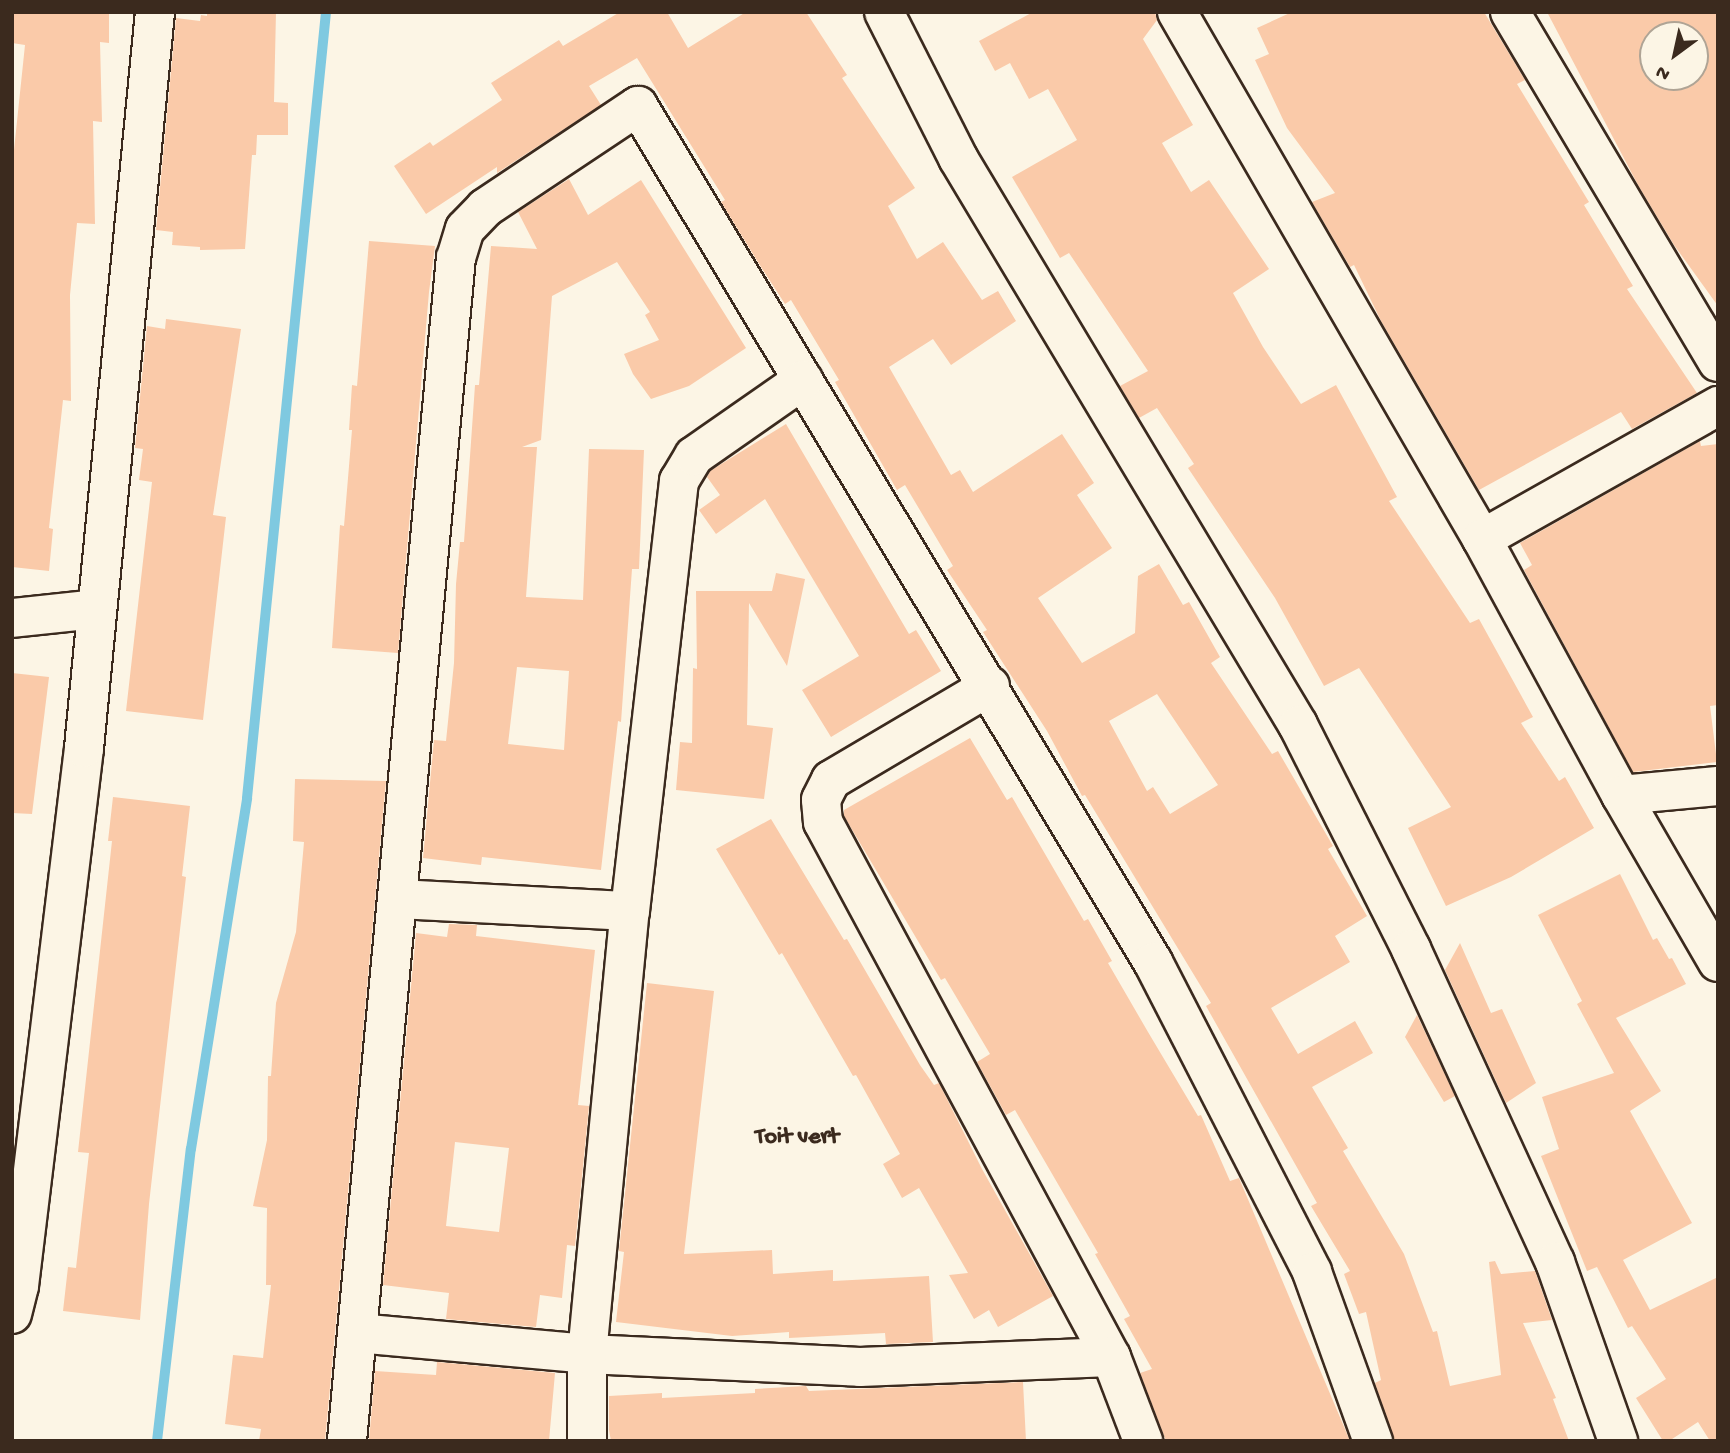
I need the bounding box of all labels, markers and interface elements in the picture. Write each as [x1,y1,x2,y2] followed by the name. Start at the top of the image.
[1639,21,1709,91] north arrow
[1652,59,1675,85] text: N
[755,1124,839,1152] district label: Toit vert

